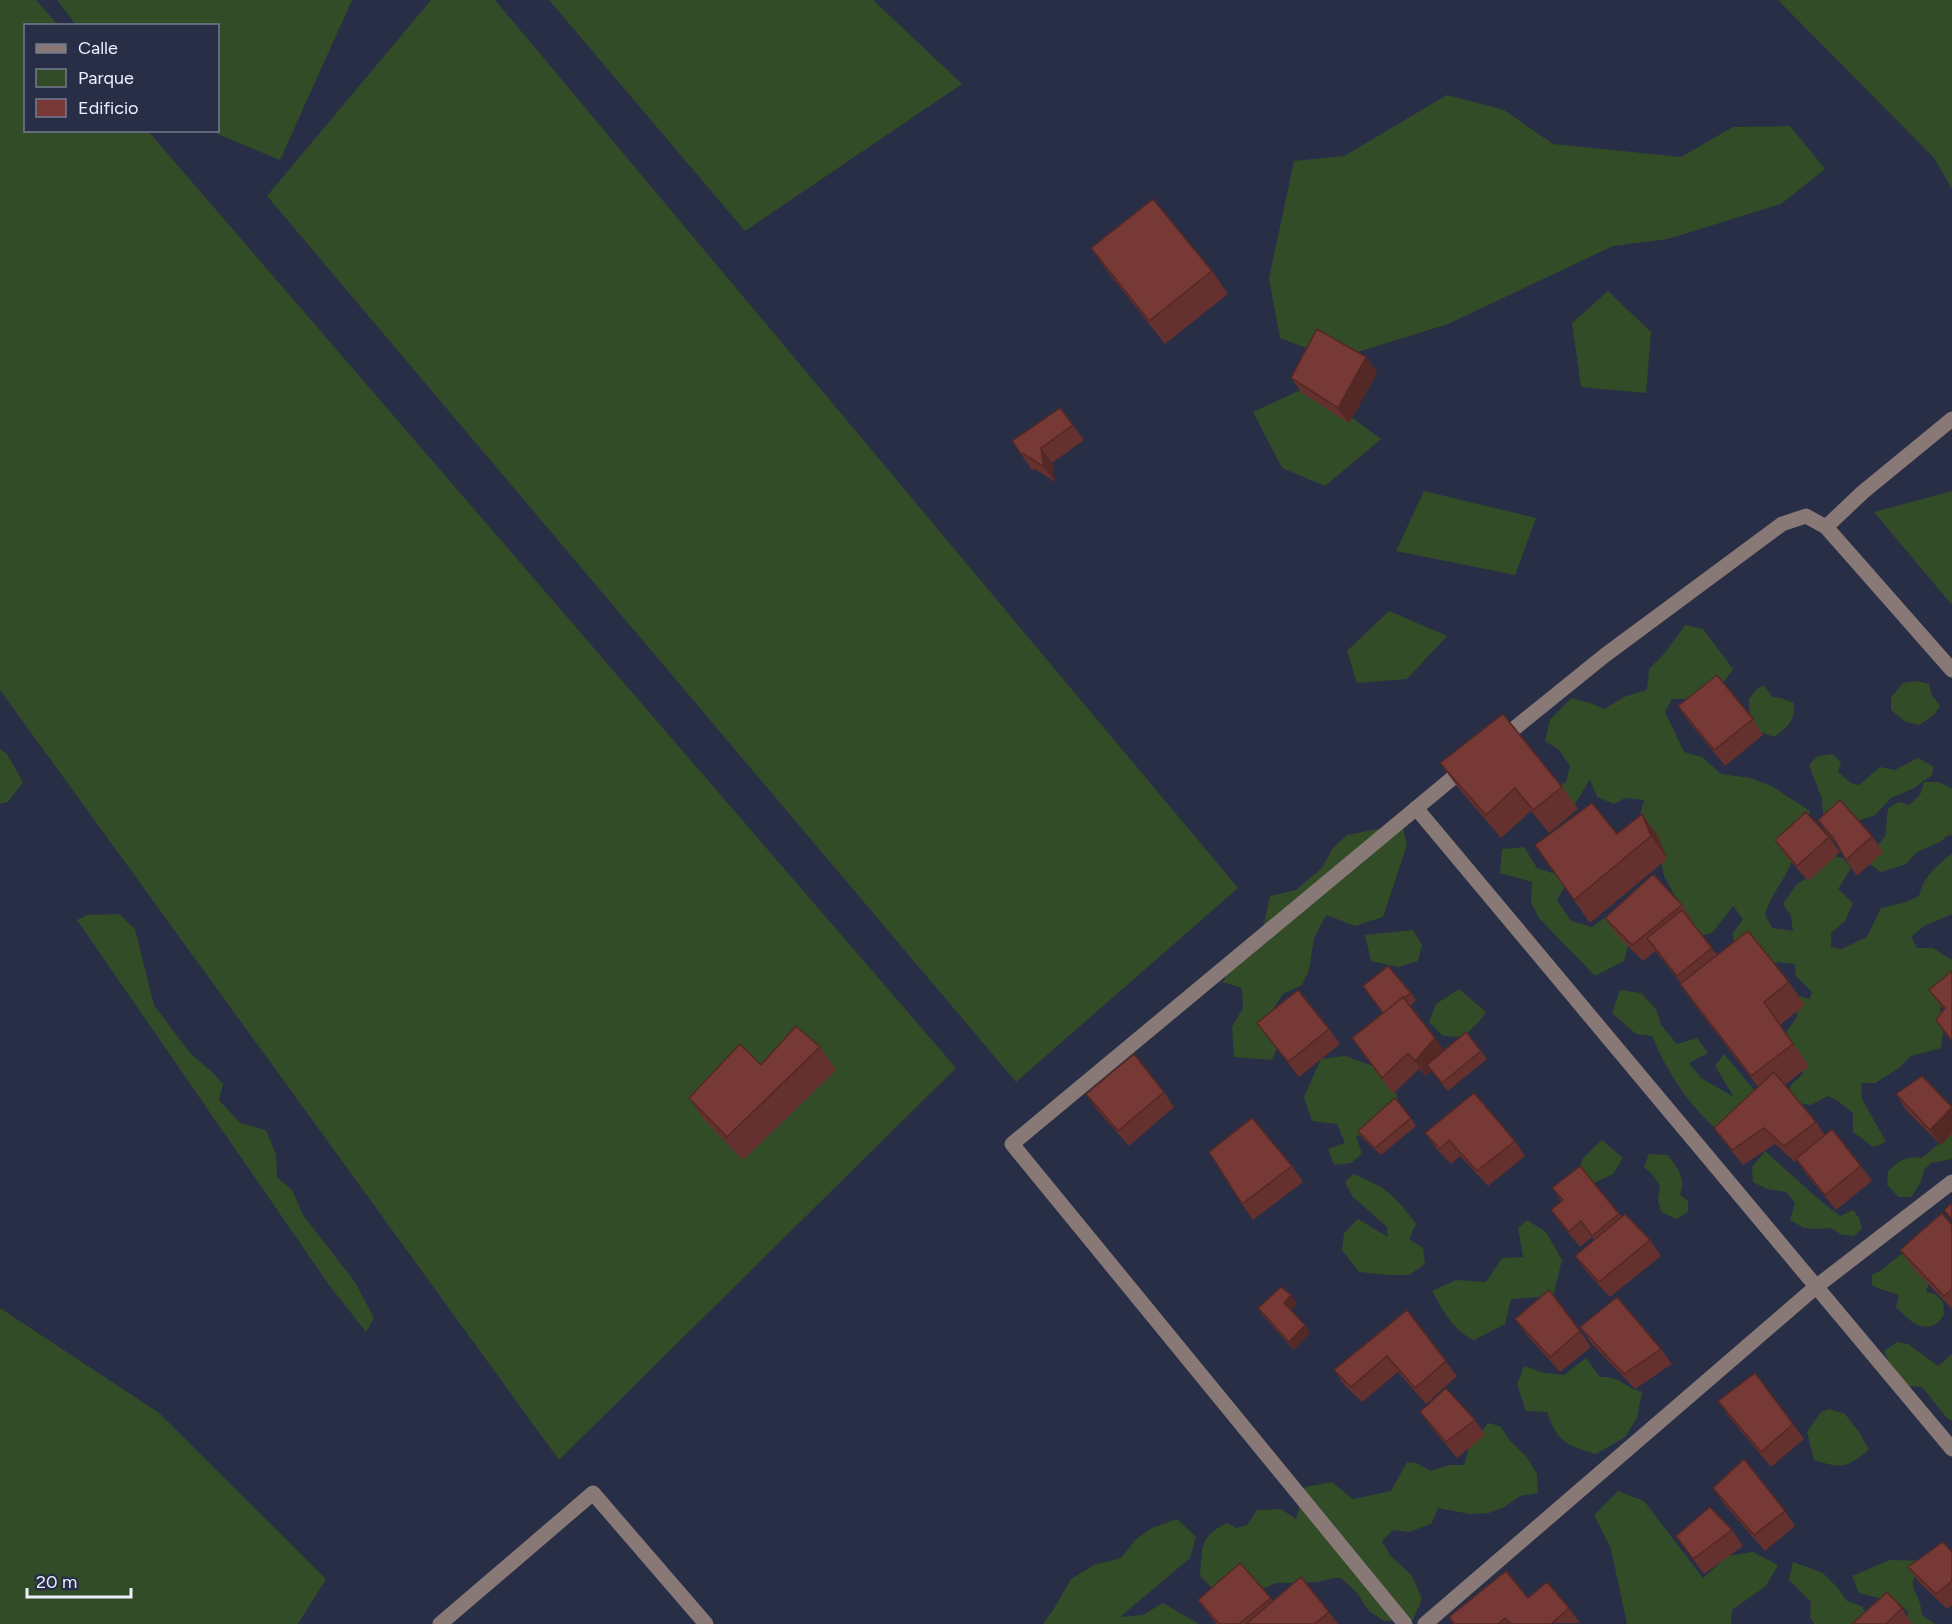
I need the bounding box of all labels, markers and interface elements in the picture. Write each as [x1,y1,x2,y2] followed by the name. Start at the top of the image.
[24,24,219,132] legend
[78,37,118,59] text: Calle
[78,67,134,89] text: Parque
[78,97,139,119] text: Edificio
[27,1561,130,1599] scale bar
[36,1571,77,1593] text: 20 m

